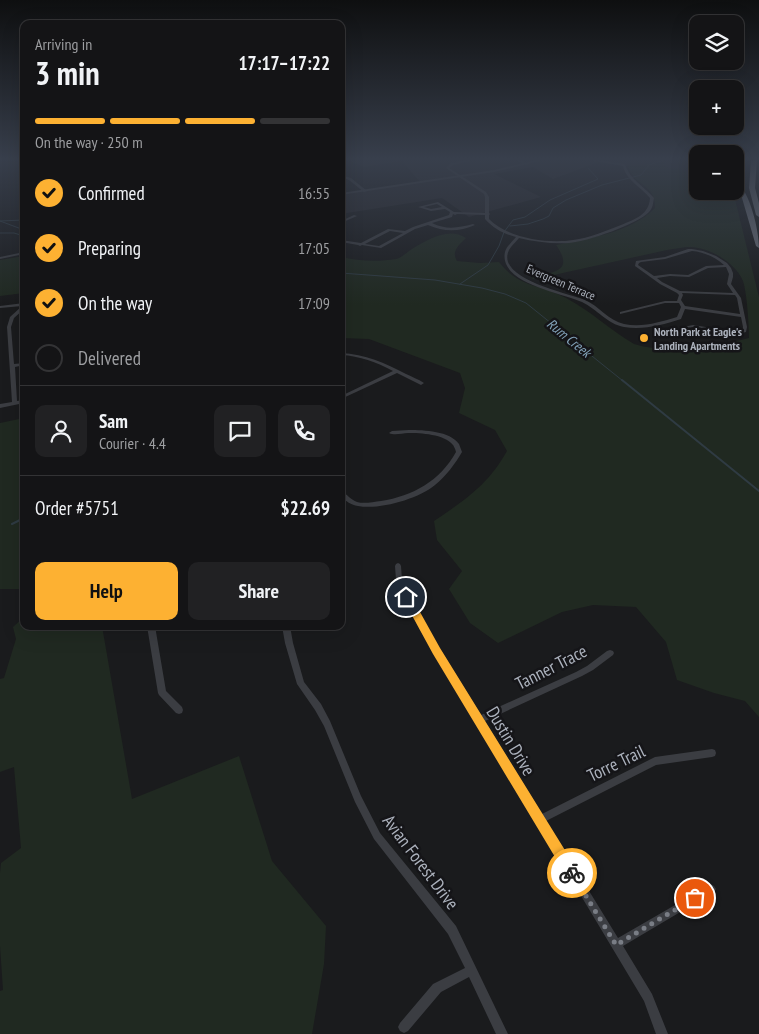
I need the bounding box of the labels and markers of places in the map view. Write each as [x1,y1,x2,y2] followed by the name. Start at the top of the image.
[654,324,742,353] place label: North Park at Eagle's Landing Apartments
[638,332,650,344] marker: North Park at Eagle's Landing Apartments
[385,576,427,618] pin
[674,877,716,919] pin

